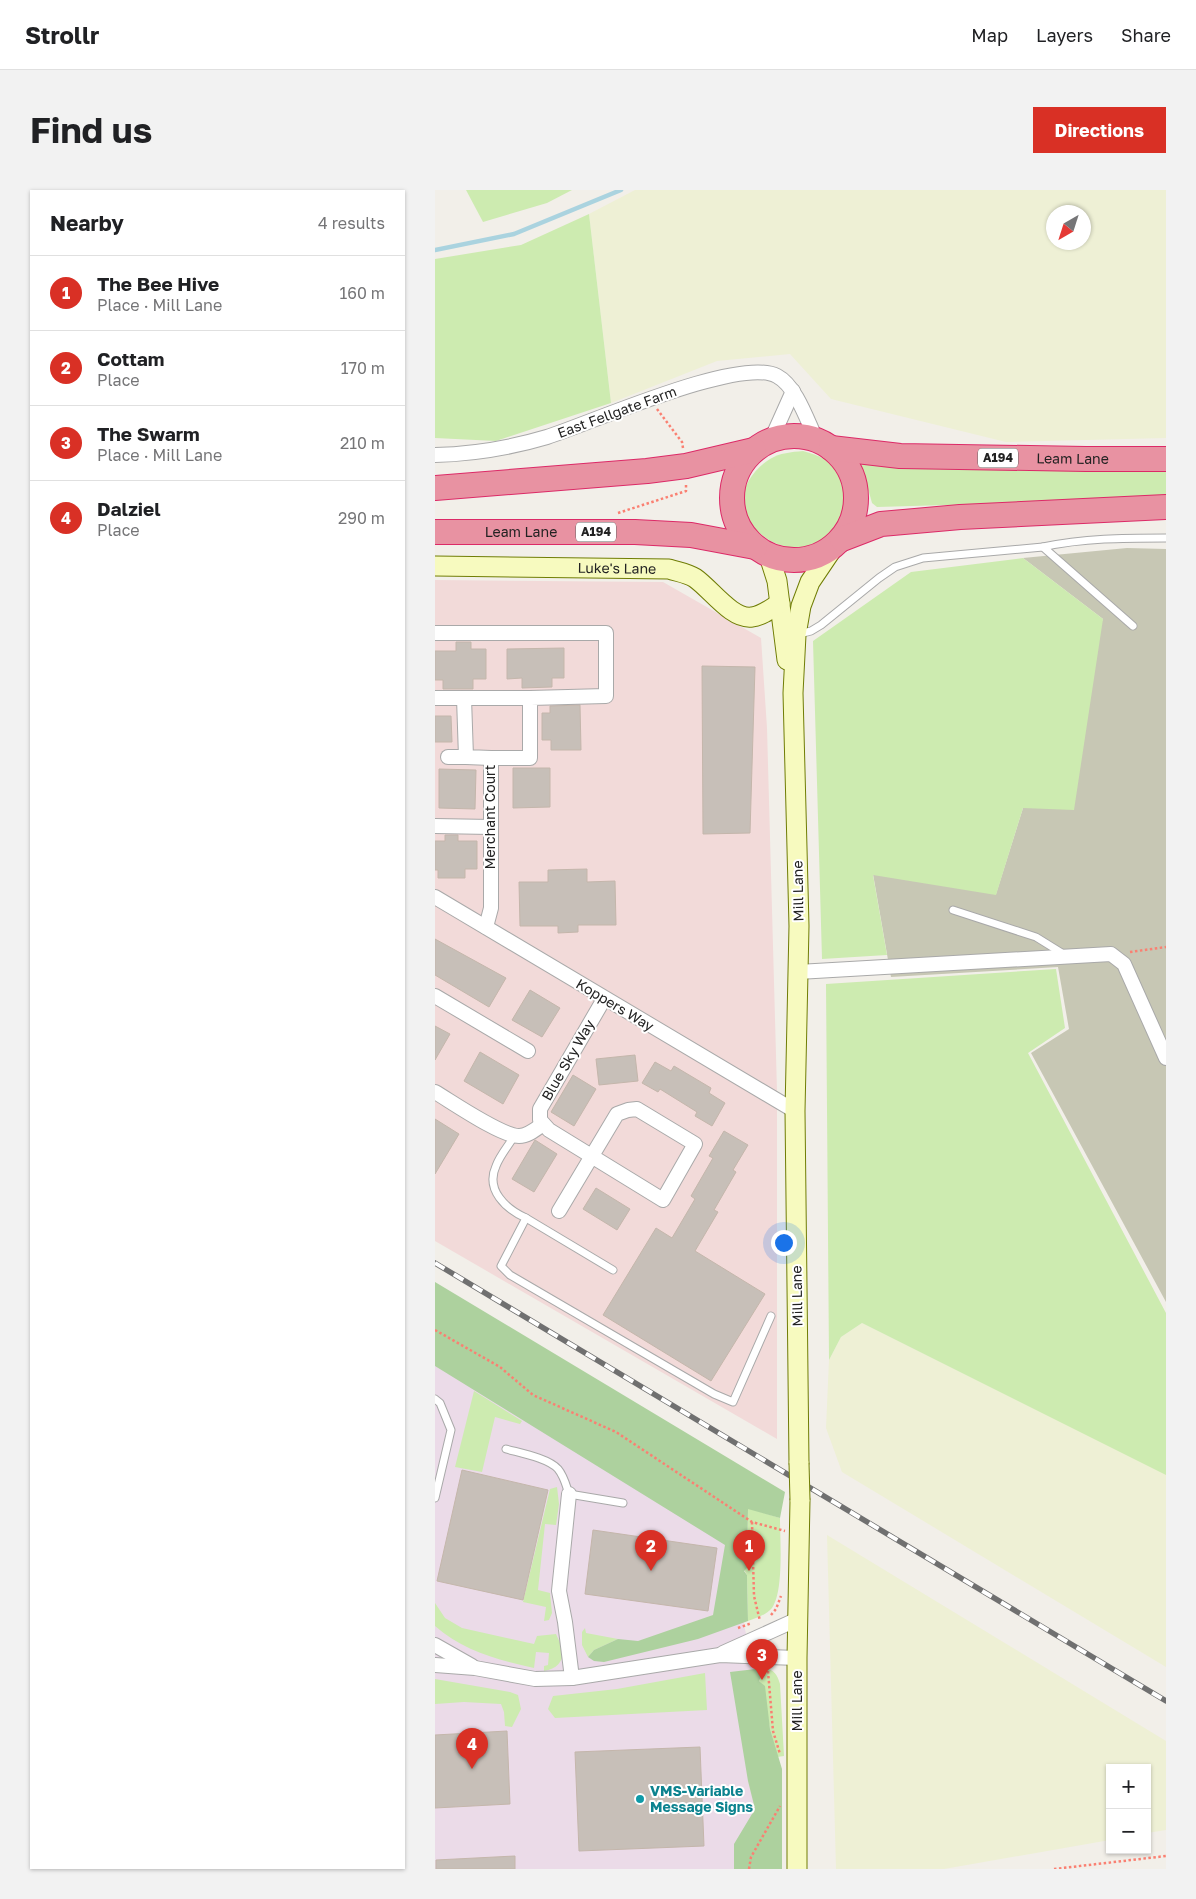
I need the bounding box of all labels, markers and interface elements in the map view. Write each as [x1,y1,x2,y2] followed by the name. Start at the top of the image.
[25,20,99,49] text: Strollr
[971,24,1008,46] text: Map
[1036,24,1093,46] text: Layers
[1121,24,1171,46] text: Share
[1033,107,1166,153] button: Directions
[30,109,152,151] text: Find us
[1046,205,1091,250] north arrow
[50,210,124,236] text: Nearby
[318,213,385,233] text: 4 results
[97,272,219,295] text: The Bee Hive
[62,283,70,303] text: 1
[339,283,385,303] text: 160 m
[97,295,222,315] text: Place · Mill Lane
[97,347,164,370] text: Cottam
[61,358,71,378] text: 2
[341,358,385,378] text: 170 m
[97,370,140,390] text: Place
[555,382,679,441] street label: East Fellgate Farm
[97,422,200,445] text: The Swarm
[61,433,71,453] text: 3
[340,433,385,453] text: 210 m
[97,445,222,465] text: Place · Mill Lane
[978,448,1018,468] road number: A194
[1036,449,1109,467] street label: Leam Lane
[97,497,161,520] text: Dalziel
[61,508,71,528] text: 4
[338,508,385,528] text: 290 m
[97,520,140,540] text: Place
[576,522,616,542] road number: A194
[485,523,557,540] street label: Leam Lane
[578,559,656,577] street label: Luke's Lane
[481,765,498,869] street label: Merchant Court
[788,860,807,922] street label: Mill Lane
[573,975,657,1035] street label: Koppers Way
[538,1016,598,1103] street label: Blue Sky Way
[771,1230,797,1256] your location
[787,1265,806,1327] street label: Mill Lane
[635,1530,667,1571] pin: 2
[733,1530,765,1571] pin: 1
[746,1639,778,1680] pin: 3
[788,1670,805,1732] street label: Mill Lane
[456,1728,488,1769] pin: 4
[1106,1764,1151,1854] map controls
[1106,1764,1151,1809] button: +
[650,1782,753,1815] place label: VMS-Variable Message Signs
[634,1793,646,1805] marker: VMS-Variable Message Signs
[1106,1809,1151,1854] button: −

